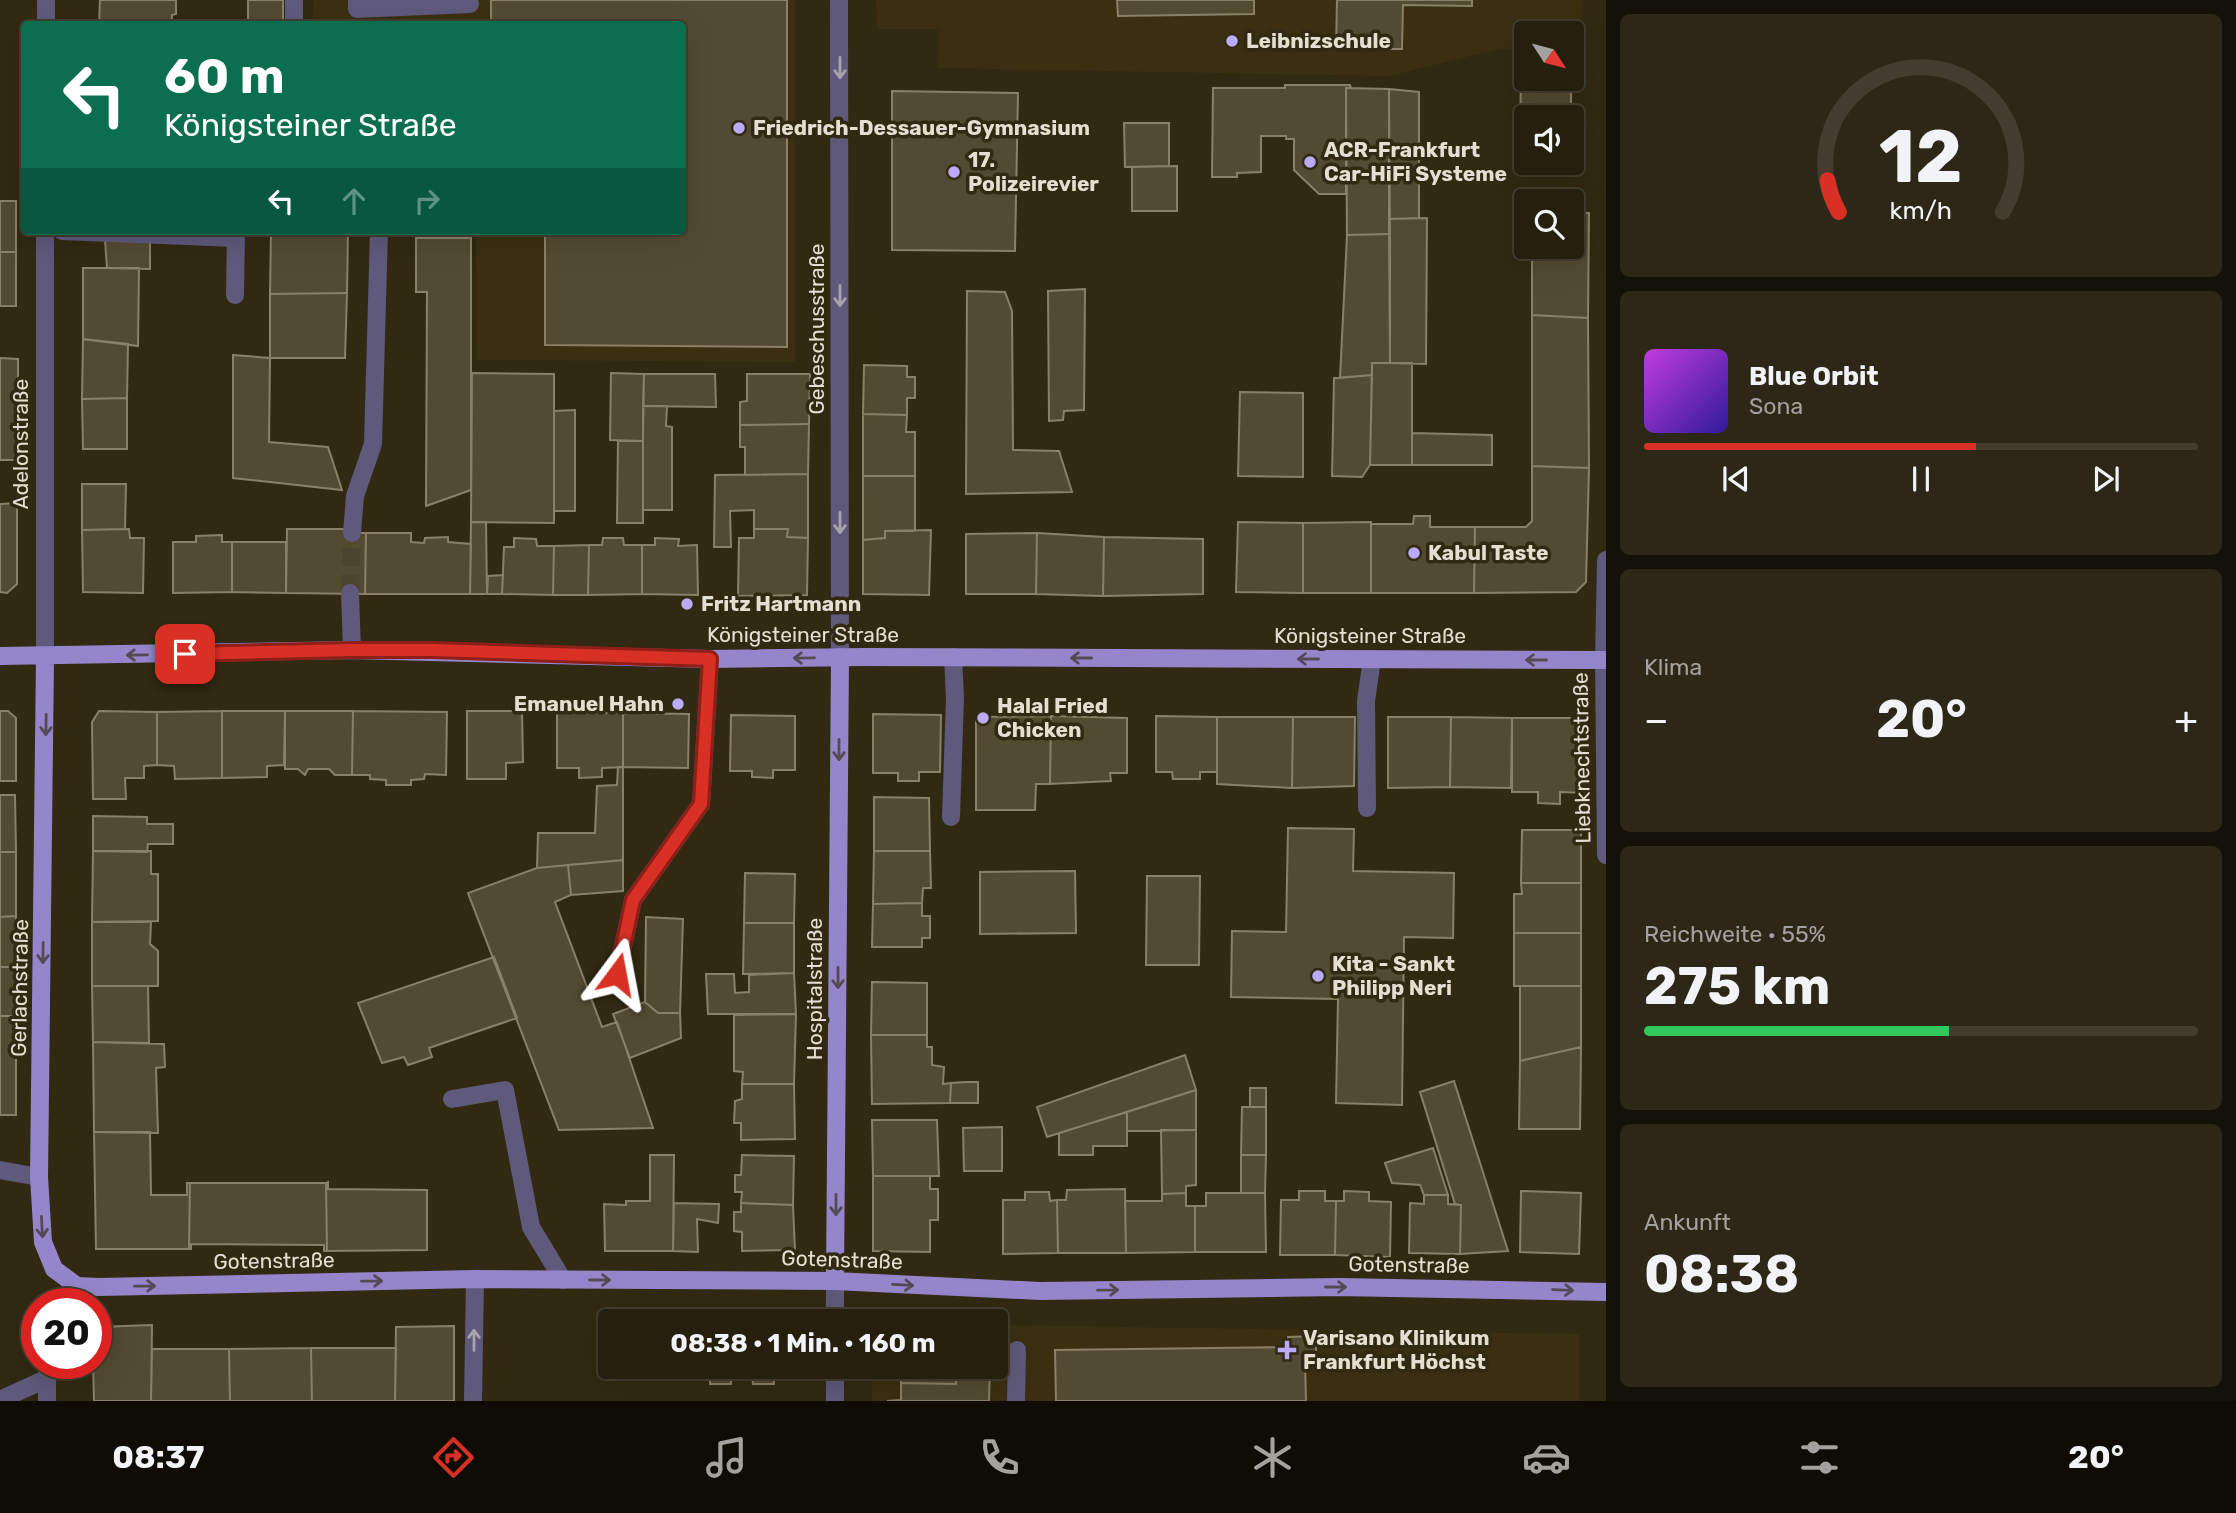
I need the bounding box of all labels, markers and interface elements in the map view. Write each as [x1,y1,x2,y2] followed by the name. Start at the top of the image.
[1514,21,1584,91] north arrow
[1514,21,1584,259] map controls
[1246,28,1391,53] place label: Leibnizschule
[1224,33,1240,49] marker: Leibnizschule
[164,47,285,105] text: 60 m
[49,49,140,140] icon: left
[833,56,847,79] one-way arrow
[1514,105,1584,175] button: sound
[164,106,457,144] text: Königsteiner Straße
[1879,114,1963,200] text: 12
[753,115,1090,140] place label: Friedrich-Dessauer-Gymnasium
[731,120,747,136] marker: Friedrich-Dessauer-Gymnasium
[1324,137,1507,186] place label: ACR-Frankfurt Car-HiFi Systeme
[968,147,1099,196] place label: 17. Polizeirevier
[1302,154,1318,170] marker: ACR-Frankfurt Car-HiFi Systeme
[946,164,962,180] marker: 17. Polizeirevier
[262,182,300,220] icon: left
[335,182,373,220] icon: ahead
[408,182,446,220] icon: right
[1514,189,1584,259] button: search
[1890,196,1952,225] text: km/h
[804,243,829,415] street label: Gebeschusstraße
[833,284,847,307] one-way arrow
[1749,361,1879,392] text: Blue Orbit
[8,379,33,509] street label: Adelonstraße
[1749,392,1803,420] text: Sona
[1717,460,1755,498] icon: previous
[1902,460,1940,498] icon: pause
[2087,460,2125,498] icon: next
[833,511,847,534] one-way arrow
[1428,540,1548,565] place label: Kabul Taste
[1406,545,1422,561] marker: Kabul Taste
[701,591,861,616] place label: Fritz Hartmann
[679,596,695,612] marker: Fritz Hartmann
[707,622,899,647] street label: Königsteiner Straße
[1274,623,1466,648] street label: Königsteiner Straße
[155,624,215,684] pin
[166,635,204,673] icon: arrive
[126,648,149,662] one-way arrow
[793,651,816,665] one-way arrow
[1069,651,1092,665] one-way arrow
[1297,652,1320,666] one-way arrow
[1524,653,1547,667] one-way arrow
[1644,653,1702,681] text: Klima
[1568,672,1595,844] street label: Liebknechtstraße
[1876,688,1967,750] text: 20°
[514,691,664,716] place label: Emanuel Hahn
[997,693,1108,742] place label: Halal Fried Chicken
[670,696,686,712] marker: Emanuel Hahn
[1644,697,1669,743] text: −
[2174,697,2198,743] text: +
[975,710,991,726] marker: Halal Fried Chicken
[39,714,53,737] one-way arrow
[833,738,846,761] one-way arrow
[802,918,827,1060] street label: Hospitalstraße
[6,919,33,1057] street label: Gerlachstraße
[1644,920,1826,948] text: Reichweite · 55%
[580,937,654,1011] position arrow
[36,941,50,964] one-way arrow
[1332,951,1455,1000] place label: Kita - Sankt Philipp Neri
[1644,955,1830,1017] text: 275 km
[831,966,844,989] one-way arrow
[1310,968,1326,984] marker: Kita - Sankt Philipp Neri
[829,1193,843,1216] one-way arrow
[1644,1208,1731,1236] text: Ankunft
[36,1216,49,1239] one-way arrow
[1644,1243,1799,1305] text: 08:38
[781,1245,903,1274] street label: Gotenstraße
[213,1247,335,1274] street label: Gotenstraße
[1348,1251,1470,1278] street label: Gotenstraße
[588,1273,611,1287] one-way arrow
[361,1274,384,1288] one-way arrow
[891,1278,914,1291] one-way arrow
[133,1279,156,1293] one-way arrow
[1324,1280,1347,1294] one-way arrow
[1097,1283,1120,1297] one-way arrow
[1552,1284,1575,1297] one-way arrow
[21,1288,112,1379] speed limit sign: 20
[1303,1325,1489,1374] place label: Varisano Klinikum Frankfurt Höchst
[670,1328,936,1359] text: 08:38 · 1 Min. · 160 m
[467,1329,481,1352] one-way arrow
[1277,1340,1297,1360] marker: Varisano Klinikum Frankfurt Höchst
[429,1433,478,1482] icon: directions
[702,1433,751,1482] icon: music
[975,1433,1024,1482] icon: phone
[1248,1433,1297,1482] icon: climate
[1522,1433,1571,1482] icon: car
[1795,1433,1844,1482] icon: filters
[112,1438,204,1476] text: 08:37
[2068,1438,2124,1476] text: 20°

